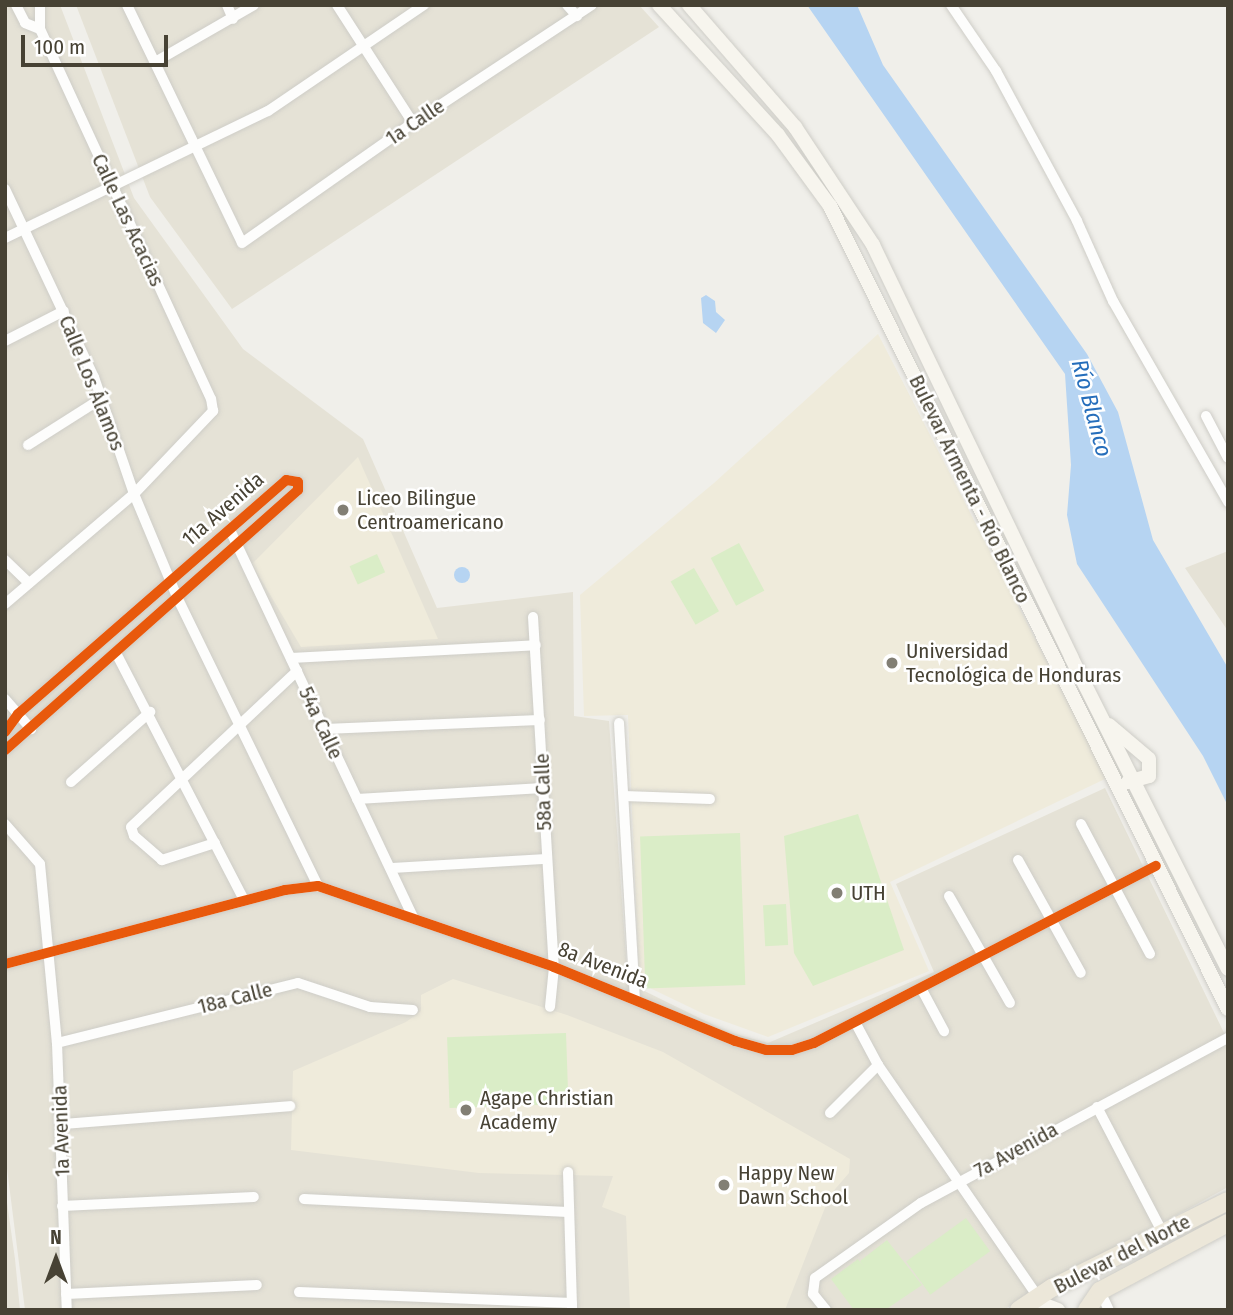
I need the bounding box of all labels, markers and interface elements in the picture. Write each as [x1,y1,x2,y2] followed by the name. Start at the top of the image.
[24,21,172,65] scale bar
[34,34,85,60] text: 100 m
[381,93,449,151] street label: 1a Calle
[86,150,170,290] street label: Calle Las Acacias
[53,312,131,454] street label: Calle Los Álamos
[1066,356,1118,460] water label: Río Blanco
[904,371,1036,607] street label: Bulevar Armenta - Río Blanco
[177,467,269,551] street label: 11a Avenida
[357,485,504,535] place label: Liceo Bilingue Centroamericano
[335,502,351,518] marker: Liceo Bilingue Centroamericano
[906,638,1121,688] place label: Universidad Tecnológica de Honduras
[884,655,900,671] marker: Universidad Tecnológica de Honduras
[293,683,349,763] street label: 54a Calle
[529,753,557,831] street label: 58a Calle
[851,880,886,906] place label: UTH
[829,885,845,901] marker: UTH
[554,936,652,994] street label: 8a Avenida
[195,977,275,1019] street label: 18a Calle
[47,1085,75,1177] street label: 1a Avenida
[480,1085,614,1135] place label: Agape Christian Academy
[458,1102,474,1118] marker: Agape Christian Academy
[970,1117,1062,1183] street label: 7a Avenida
[738,1160,848,1210] place label: Happy New Dawn School
[716,1177,732,1193] marker: Happy New Dawn School
[1049,1209,1195,1299] street label: Bulevar del Norte
[21,1224,91,1294] north arrow
[50,1226,62,1249] text: N

